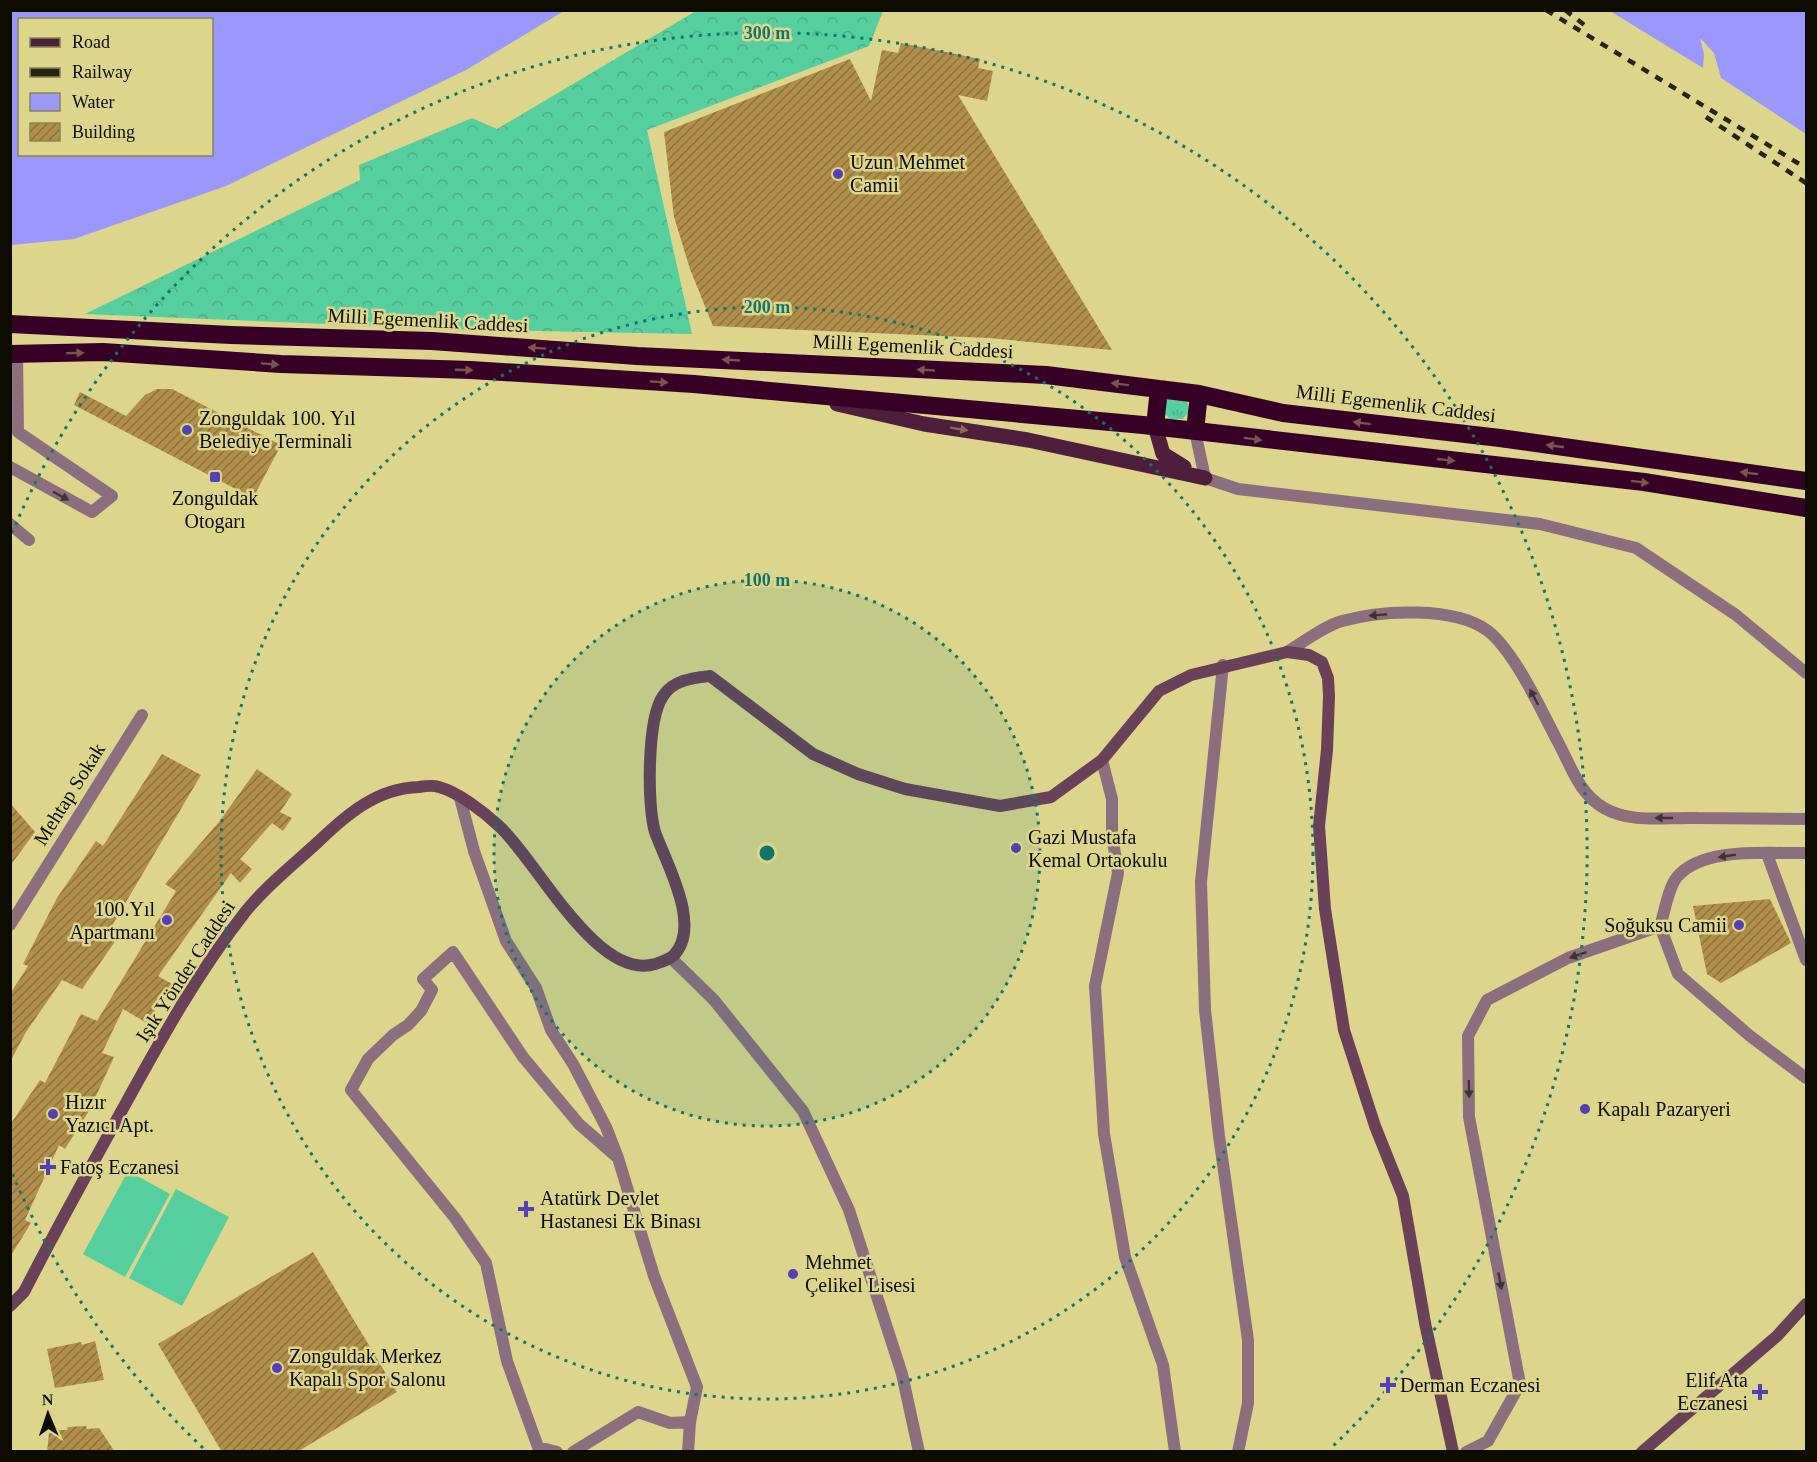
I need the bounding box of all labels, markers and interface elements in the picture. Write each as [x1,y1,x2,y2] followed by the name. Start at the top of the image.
[18,18,213,156] legend
[744,23,790,43] text: 300 m
[72,32,110,52] text: Road
[72,62,132,82] text: Railway
[72,92,115,112] text: Water
[72,122,135,142] text: Building
[850,151,965,196] place label: Uzun Mehmet Camii
[831,167,845,181] marker: Uzun Mehmet Camii
[744,297,790,317] text: 200 m
[327,304,529,337] street label: Milli Egemenlik Caddesi
[812,330,1014,363] street label: Milli Egemenlik Caddesi
[527,344,546,353] one-way arrow
[66,348,85,357] one-way arrow
[722,356,741,365] one-way arrow
[260,359,279,368] one-way arrow
[455,365,474,375] one-way arrow
[917,365,936,374] one-way arrow
[650,377,669,386] one-way arrow
[1111,379,1130,389] one-way arrow
[1295,380,1498,427] street label: Milli Egemenlik Caddesi
[199,407,356,453] place label: Zonguldak 100. Yıl Belediye Terminali
[1352,418,1371,428] one-way arrow
[180,423,194,437] marker: Zonguldak 100. Yıl Belediye Terminali
[949,425,968,434] one-way arrow
[1243,434,1262,443] one-way arrow
[1546,442,1565,451] one-way arrow
[1437,456,1456,465] one-way arrow
[1739,468,1758,478] one-way arrow
[208,470,222,484] marker: Zonguldak Otogarı
[1631,477,1650,487] one-way arrow
[172,487,258,533] place label: Zonguldak Otogarı
[53,491,70,501] one-way arrow
[744,570,790,590] text: 100 m
[1368,611,1387,620] one-way arrow
[1529,688,1539,705] one-way arrow
[29,739,110,850] street label: Mehtap Sokak
[1655,813,1674,823] one-way arrow
[1028,826,1167,871] place label: Gazi Mustafa Kemal Ortaokulu
[1009,841,1023,855] marker: Gazi Mustafa Kemal Ortaokulu
[757,843,777,863] centre of rings
[1718,851,1737,860] one-way arrow
[131,896,240,1046] street label: Işık Yönder Caddesi
[69,898,155,944] place label: 100.Yıl Apartmanı
[160,913,174,927] marker: 100.Yıl Apartmanı
[1604,914,1727,937] place label: Soğuksu Camii
[1732,918,1746,932] marker: Soğuksu Camii
[1569,950,1587,960] one-way arrow
[1464,1079,1474,1098] one-way arrow
[65,1091,154,1137] place label: Hızır Yazıcı Apt.
[1597,1098,1731,1121] place label: Kapalı Pazaryeri
[1578,1102,1592,1116] marker: Kapalı Pazaryeri
[46,1107,60,1121] marker: Hızır Yazıcı Apt.
[60,1156,180,1179] place label: Fatoş Eczanesi
[41,1160,55,1174] marker: Fatoş Eczanesi
[540,1187,702,1232] place label: Atatürk Devlet Hastanesi Ek Binası
[517,1200,535,1218] marker: Atatürk Devlet Hastanesi Ek Binası
[805,1251,916,1297] place label: Mehmet Çelikel Lisesi
[786,1267,800,1281] marker: Mehmet Çelikel Lisesi
[1496,1271,1505,1290] one-way arrow
[289,1345,446,1391] place label: Zonguldak Merkez Kapalı Spor Salonu
[270,1361,284,1375] marker: Zonguldak Merkez Kapalı Spor Salonu
[1677,1369,1748,1414] place label: Elif Ata Eczanesi
[1400,1374,1541,1396] place label: Derman Eczanesi
[1381,1378,1395,1392] marker: Derman Eczanesi
[18,1384,78,1444] north arrow
[1753,1385,1767,1399] marker: Elif Ata Eczanesi
[41,1391,54,1408] text: N

